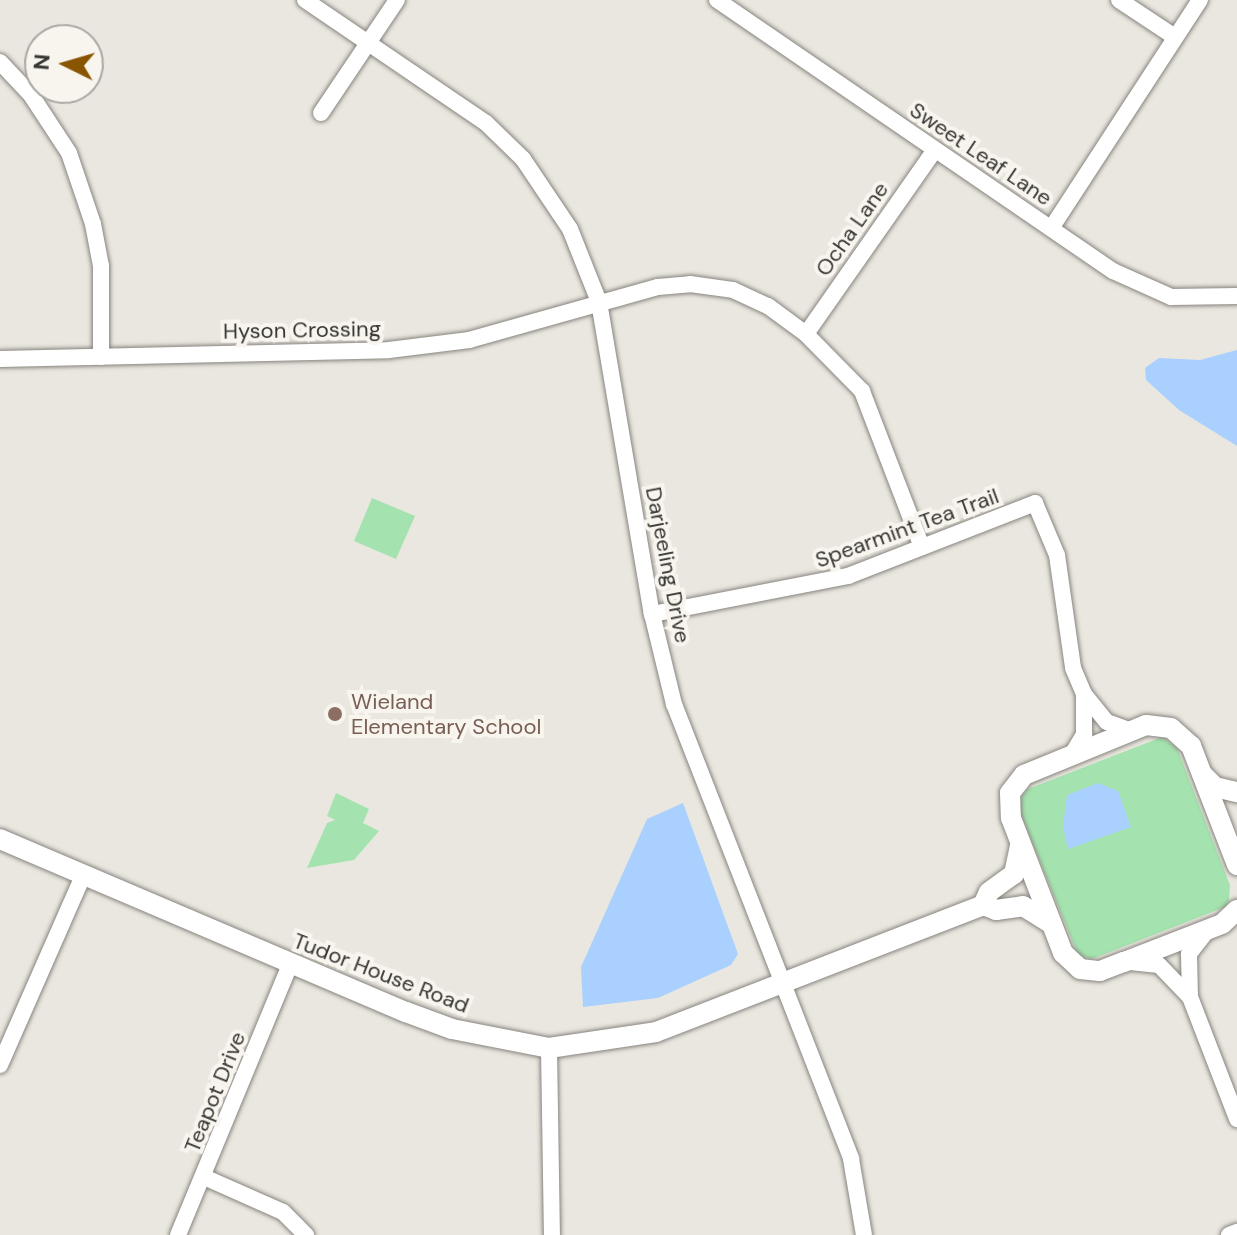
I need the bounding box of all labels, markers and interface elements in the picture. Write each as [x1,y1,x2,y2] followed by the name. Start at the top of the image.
[24,24,104,104] north arrow
[26,53,57,71] text: N
[905,97,1057,211] street label: Sweet Leaf Lane
[810,177,894,281] street label: Ocha Lane
[223,315,381,345] street label: Hyson Crossing
[812,483,1002,573] street label: Spearmint Tea Trail
[640,485,696,645] street label: Darjeeling Drive
[351,688,541,740] place label: Wieland Elementary School
[326,705,344,723] marker: Wieland Elementary School
[289,927,473,1019] street label: Tudor House Road
[179,1028,251,1156] street label: Teapot Drive

